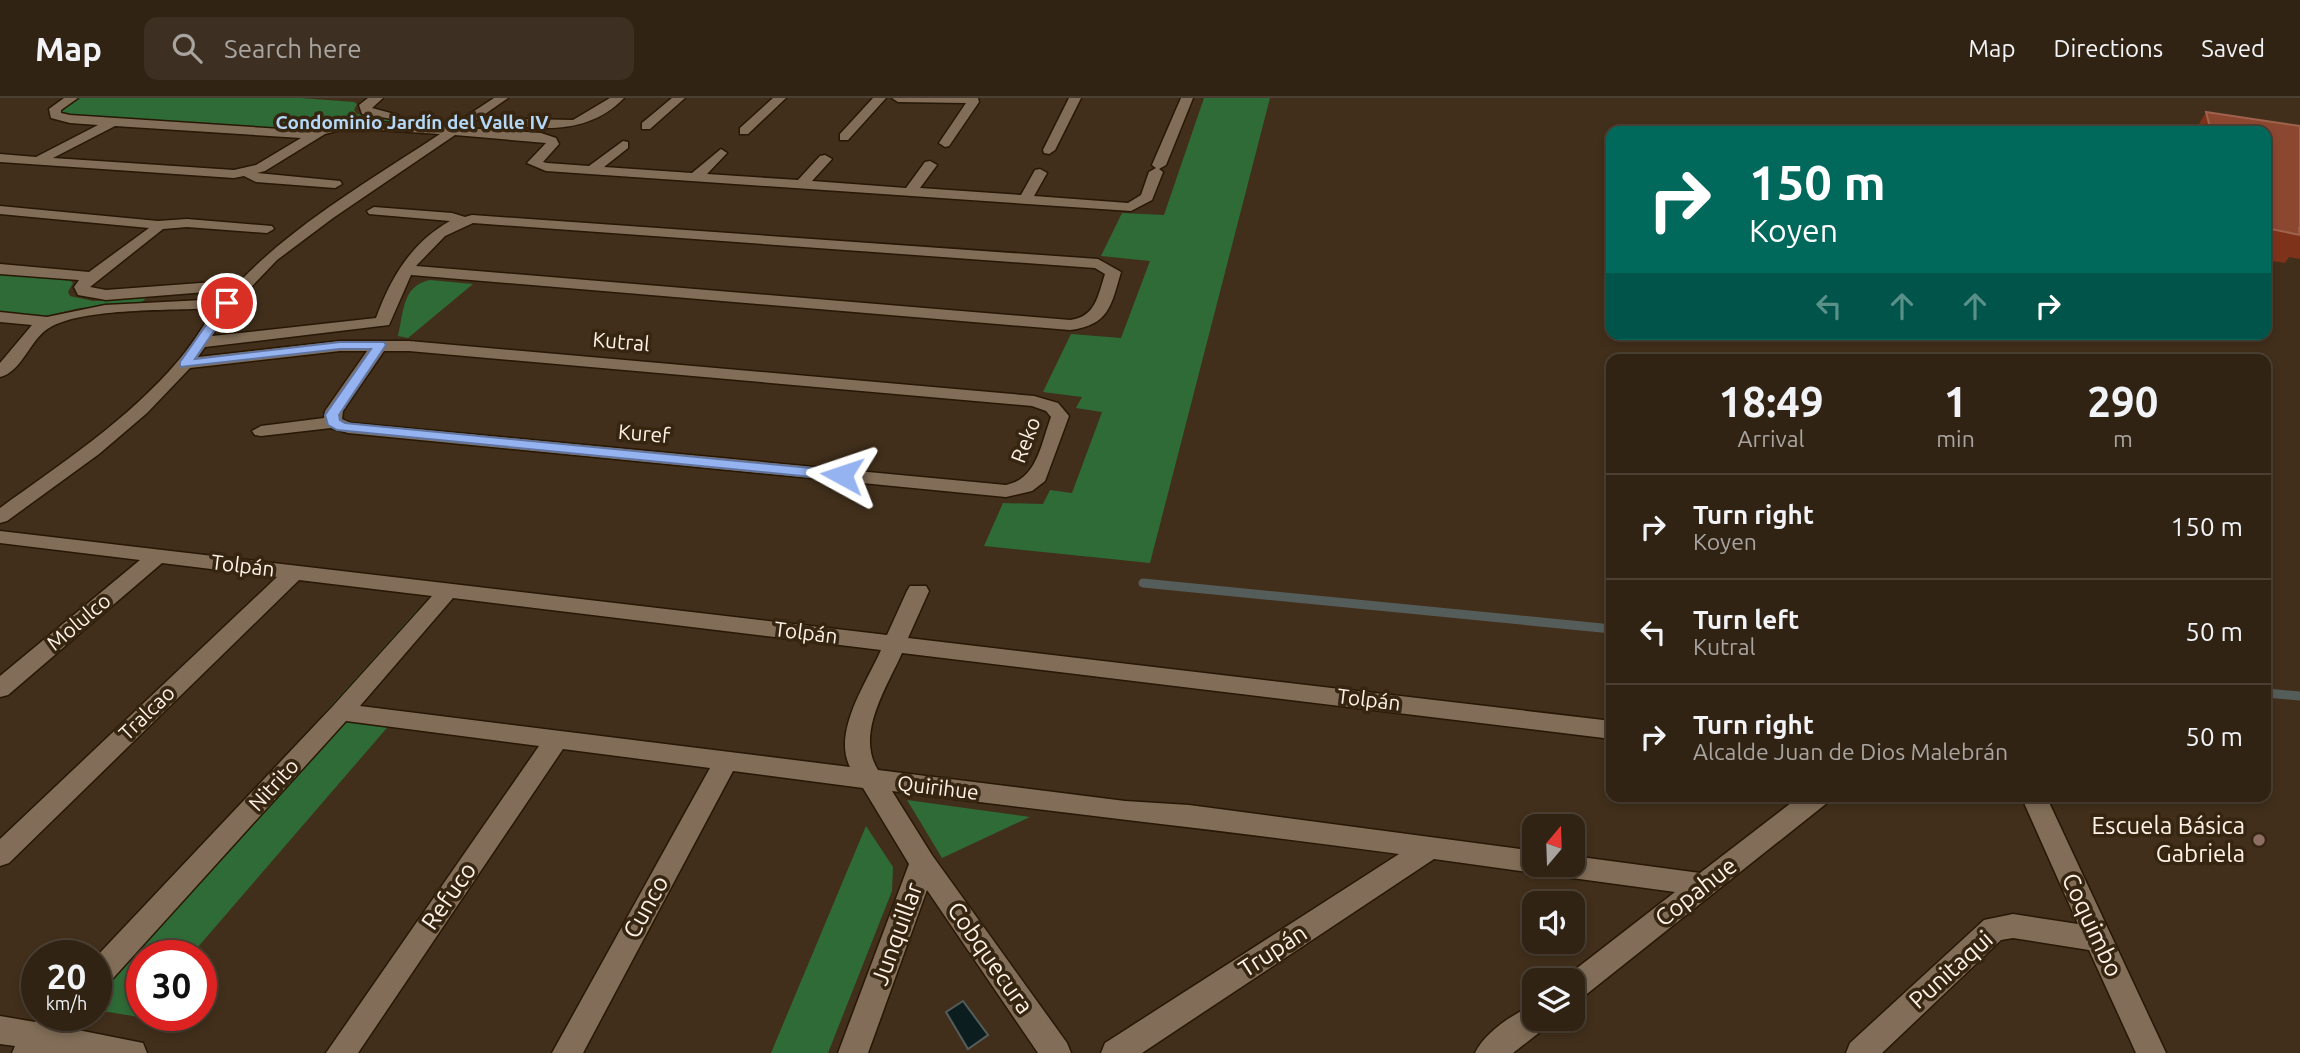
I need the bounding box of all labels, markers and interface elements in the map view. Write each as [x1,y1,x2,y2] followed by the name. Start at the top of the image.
[144,17,634,80] search box
[168,29,206,67] icon: search
[35,30,102,67] text: Map
[224,34,362,63] text: Search here
[1968,35,2015,62] text: Map
[2053,35,2163,62] text: Directions
[2201,35,2265,62] text: Saved
[276,111,549,133] district label: Condominio Jardín del Valle IV
[1634,154,1725,245] icon: right
[1749,154,1886,209] text: 150 m
[1749,212,1838,248] text: Koyen
[197,273,257,333] pin
[208,284,246,322] icon: arrive
[1810,287,1848,325] icon: left
[1883,287,1921,325] icon: ahead
[1956,287,1994,325] icon: ahead
[2029,287,2067,325] icon: right
[592,327,651,355] street label: Kutral
[1719,378,1824,425] text: 18:49
[1944,378,1967,425] text: 1
[2087,378,2158,425] text: 290
[1005,413,1045,466] street label: Reko
[617,419,672,447] street label: Kuref
[1738,426,1805,451] text: Arrival
[1936,426,1975,451] text: min
[2113,426,2133,451] text: m
[805,438,879,512] position arrow
[1693,500,1814,529] text: Turn right
[1634,508,1672,546] icon: right
[2171,512,2243,541] text: 150 m
[1693,529,1757,554] text: Koyen
[210,549,276,581] street label: Tolpán
[42,588,115,655] street label: Molulco
[1693,605,1799,634] text: Turn left
[1634,613,1672,651] icon: left
[773,616,839,648] street label: Tolpán
[2185,617,2243,646] text: 50 m
[1693,634,1756,659] text: Kutral
[114,680,179,745] street label: Tralcao
[1336,683,1402,715] street label: Tolpán
[1693,710,1814,739] text: Turn right
[1634,718,1672,756] icon: right
[2185,722,2243,751] text: 50 m
[1693,739,2008,764] text: Alcalde Juan de Dios Malebrán
[243,753,303,815] street label: Nitrito
[896,770,980,804] street label: Quirihue
[2092,812,2245,867] place label: Escuela Básica Gabriela
[1522,814,1586,877] north arrow
[1522,814,1585,1031] map controls
[2251,832,2267,848] marker: Escuela Básica Gabriela
[1650,851,1742,932] street label: Copahue
[416,857,481,935] street label: Refuco
[2057,869,2128,981] street label: Coquimbo
[618,871,674,943] street label: Cunco
[866,879,927,989] street label: Junquillar
[1522,891,1585,954] button: sound
[942,897,1039,1019] street label: Cobquecura
[1234,919,1312,982] street label: Trupán
[1903,925,1998,1014] street label: Punitaqui
[126,940,217,1031] speed limit sign: 30
[47,956,86,996] text: 20
[1522,968,1585,1031] button: layers
[46,993,87,1013] text: km/h

